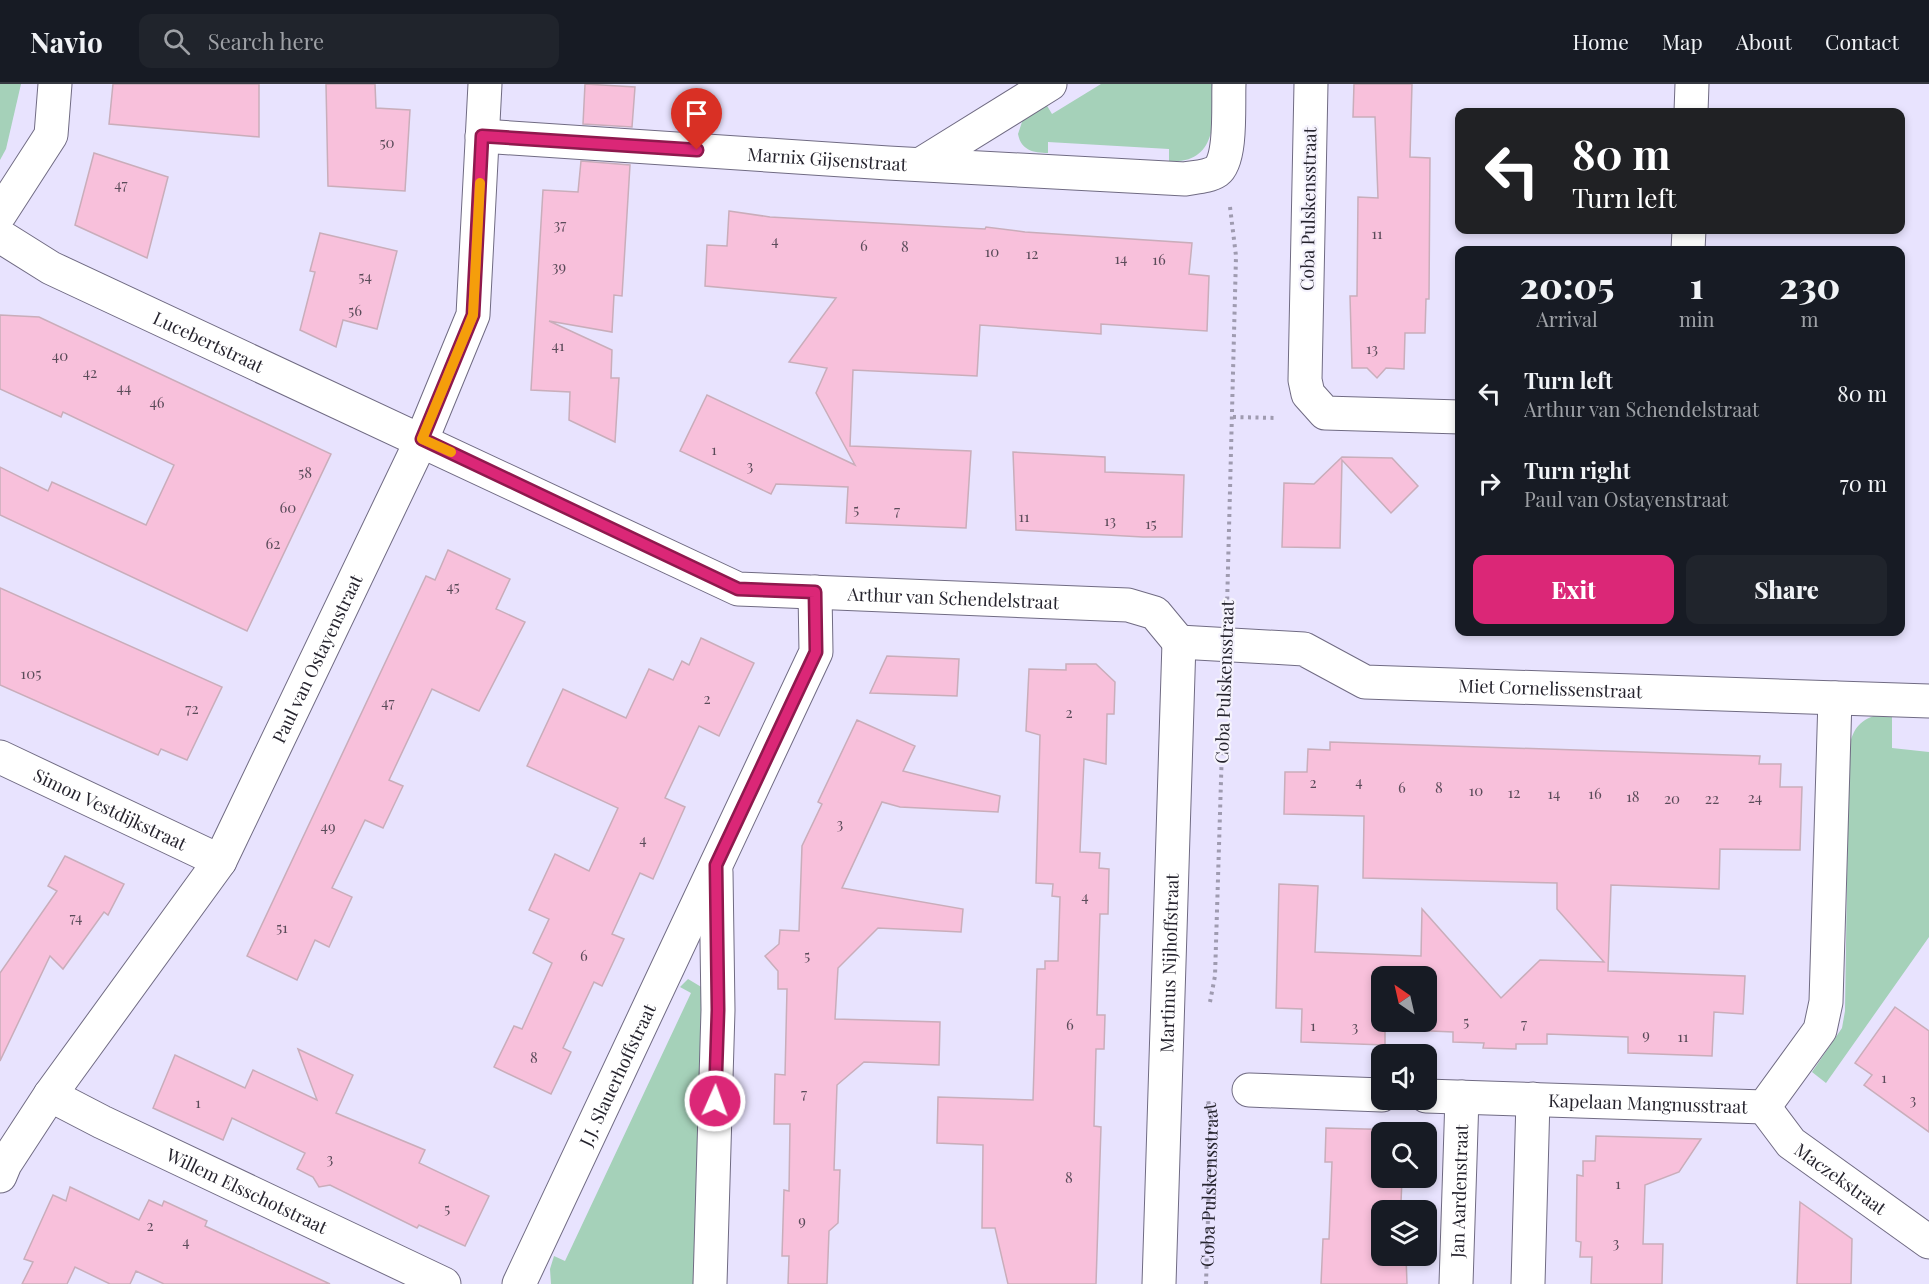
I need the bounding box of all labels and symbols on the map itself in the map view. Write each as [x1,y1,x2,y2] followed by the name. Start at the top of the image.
[671,88,722,150] pin
[1295,126,1321,291] street label: Coba Pulskensstraat
[379,132,395,152] house number: 50
[747,142,908,176] street label: Marnix Gijsenstraat
[114,174,128,194] house number: 47
[554,214,566,234] house number: 37
[1371,223,1383,243] house number: 11
[771,230,779,250] house number: 4
[860,235,868,255] house number: 6
[901,236,909,256] house number: 8
[985,241,999,261] house number: 10
[1026,243,1038,263] house number: 12
[1115,248,1127,268] house number: 14
[1152,249,1166,269] house number: 16
[552,256,566,276] house number: 39
[358,266,372,286] house number: 54
[348,300,362,320] house number: 56
[149,305,268,378] street label: Lucebertstraat
[552,335,565,355] house number: 41
[1366,338,1378,358] house number: 13
[52,345,68,365] house number: 40
[83,362,97,382] house number: 42
[117,377,131,397] house number: 44
[149,392,165,412] house number: 46
[711,439,717,459] house number: 1
[747,455,754,475] house number: 3
[298,462,312,482] house number: 58
[280,497,296,517] house number: 60
[853,499,859,519] house number: 5
[894,500,900,520] house number: 7
[1018,506,1030,526] house number: 11
[1104,510,1116,530] house number: 13
[1145,513,1157,533] house number: 15
[266,533,280,553] house number: 62
[266,570,368,747] street label: Paul van Ostayenstraat
[446,576,460,596] house number: 45
[846,581,1060,614] street label: Arthur van Schendelstraat
[1209,599,1239,764] street label: Coba Pulskensstraat
[21,663,41,683] house number: 105
[1458,673,1643,703] street label: Miet Cornelissenstraat
[703,688,711,708] house number: 2
[381,692,395,712] house number: 47
[185,698,199,718] house number: 72
[1065,702,1073,722] house number: 2
[30,763,191,856] street label: Simon Vestdijkstraat
[1355,771,1363,791] house number: 4
[1309,772,1317,792] house number: 2
[1398,777,1406,797] house number: 6
[1435,777,1443,797] house number: 8
[1469,780,1483,800] house number: 10
[1508,782,1520,802] house number: 12
[1548,783,1560,803] house number: 14
[1588,783,1602,803] house number: 16
[1626,786,1640,806] house number: 18
[1748,787,1762,807] house number: 24
[1664,788,1680,808] house number: 20
[1705,788,1719,808] house number: 22
[837,813,844,833] house number: 3
[320,816,336,836] house number: 49
[639,829,647,849] house number: 4
[1154,872,1184,1053] street label: Martinus Nijhoffstraat
[1081,886,1089,906] house number: 4
[70,907,83,927] house number: 74
[276,917,288,937] house number: 51
[580,945,588,965] house number: 6
[804,945,810,965] house number: 5
[1371,966,1437,1032] north arrow
[573,999,661,1151] street label: J.J. Slauerhoffstraat
[1463,1011,1469,1031] house number: 5
[1521,1013,1527,1033] house number: 7
[1066,1014,1074,1034] house number: 6
[1310,1015,1316,1035] house number: 1
[1352,1016,1359,1036] house number: 3
[1642,1024,1650,1044] house number: 9
[1677,1026,1689,1046] house number: 11
[530,1047,538,1067] house number: 8
[1881,1067,1887,1087] house number: 1
[683,1069,747,1133] position arrow
[801,1083,807,1103] house number: 7
[1548,1088,1749,1118] street label: Kapelaan Mangnusstraat
[1910,1089,1917,1109] house number: 3
[195,1092,201,1112] house number: 1
[1195,1101,1223,1267] street label: Coba Pulskensstraat
[1445,1123,1473,1259] street label: Jan Aardenstraat
[1790,1137,1892,1220] street label: Maczekstraat
[162,1142,332,1239] street label: Willem Elsschotstraat
[327,1148,334,1168] house number: 3
[1065,1167,1073,1187] house number: 8
[1615,1173,1621,1193] house number: 1
[444,1198,450,1218] house number: 5
[798,1210,806,1230] house number: 9
[146,1215,154,1235] house number: 2
[182,1231,190,1251] house number: 4
[1613,1232,1620,1252] house number: 3

